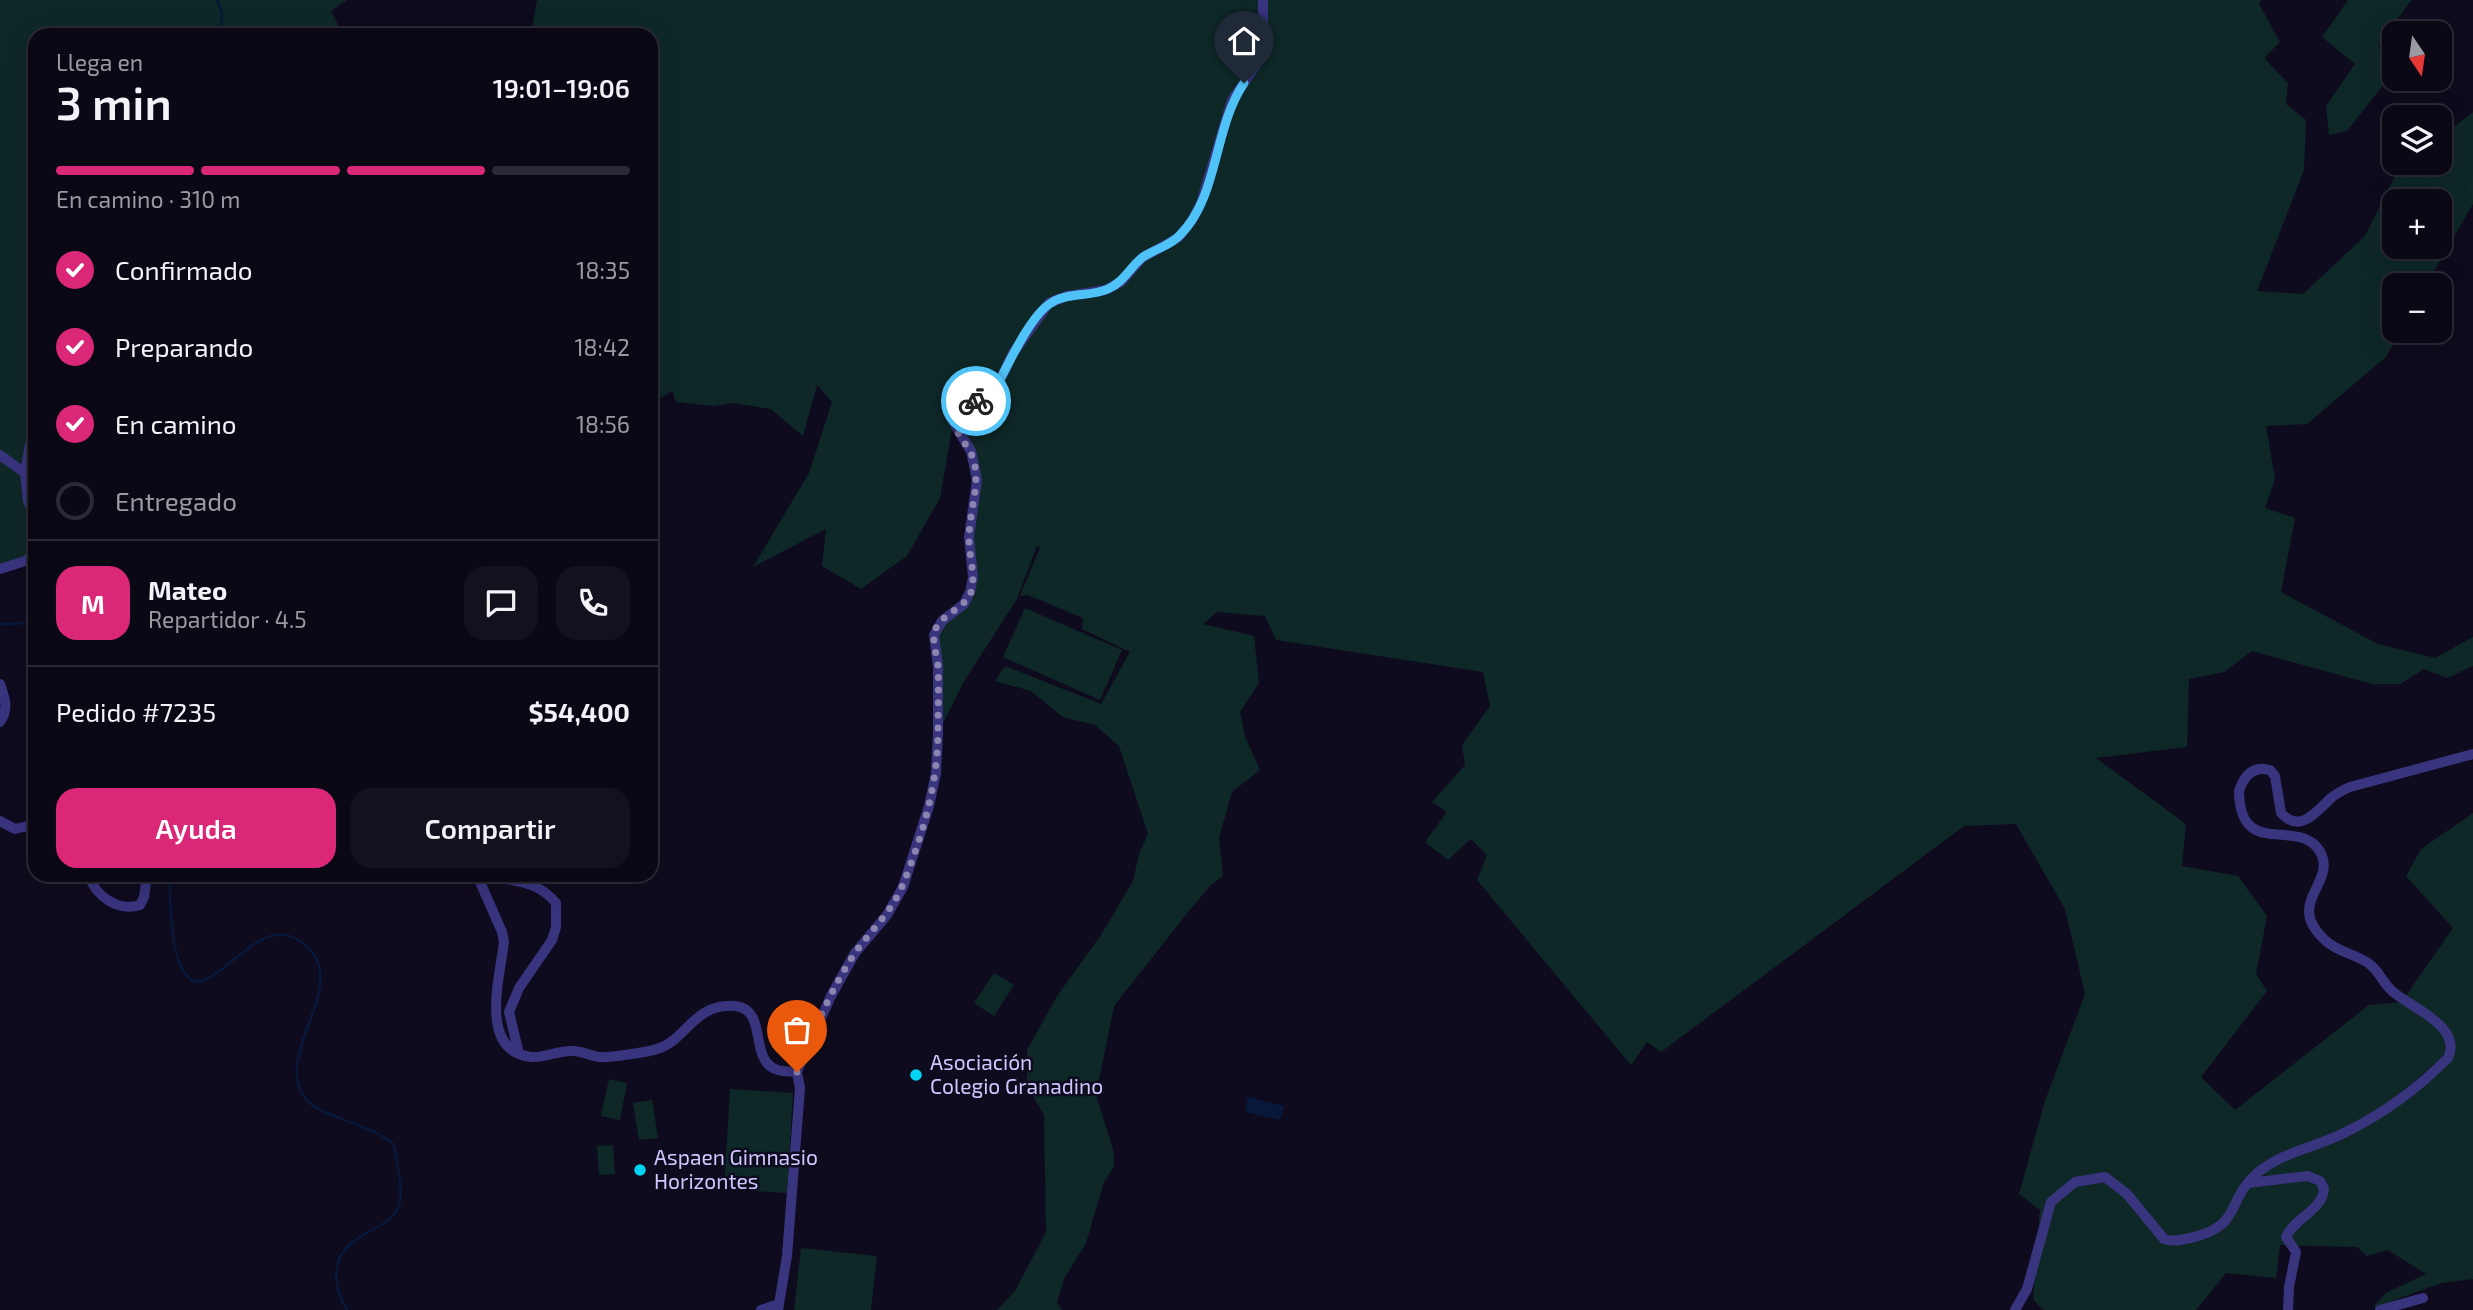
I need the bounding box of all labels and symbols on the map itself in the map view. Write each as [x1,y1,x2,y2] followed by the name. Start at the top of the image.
[1214,11,1274,83] pin
[2382,21,2452,91] north arrow
[941,366,1011,436] courier
[767,1000,827,1072] pin
[930,1049,1103,1098] place label: Asociación Colegio Granadino
[908,1067,924,1083] marker: Asociación Colegio Granadino
[654,1144,818,1193] place label: Aspaen Gimnasio Horizontes
[632,1162,648,1178] marker: Aspaen Gimnasio Horizontes

